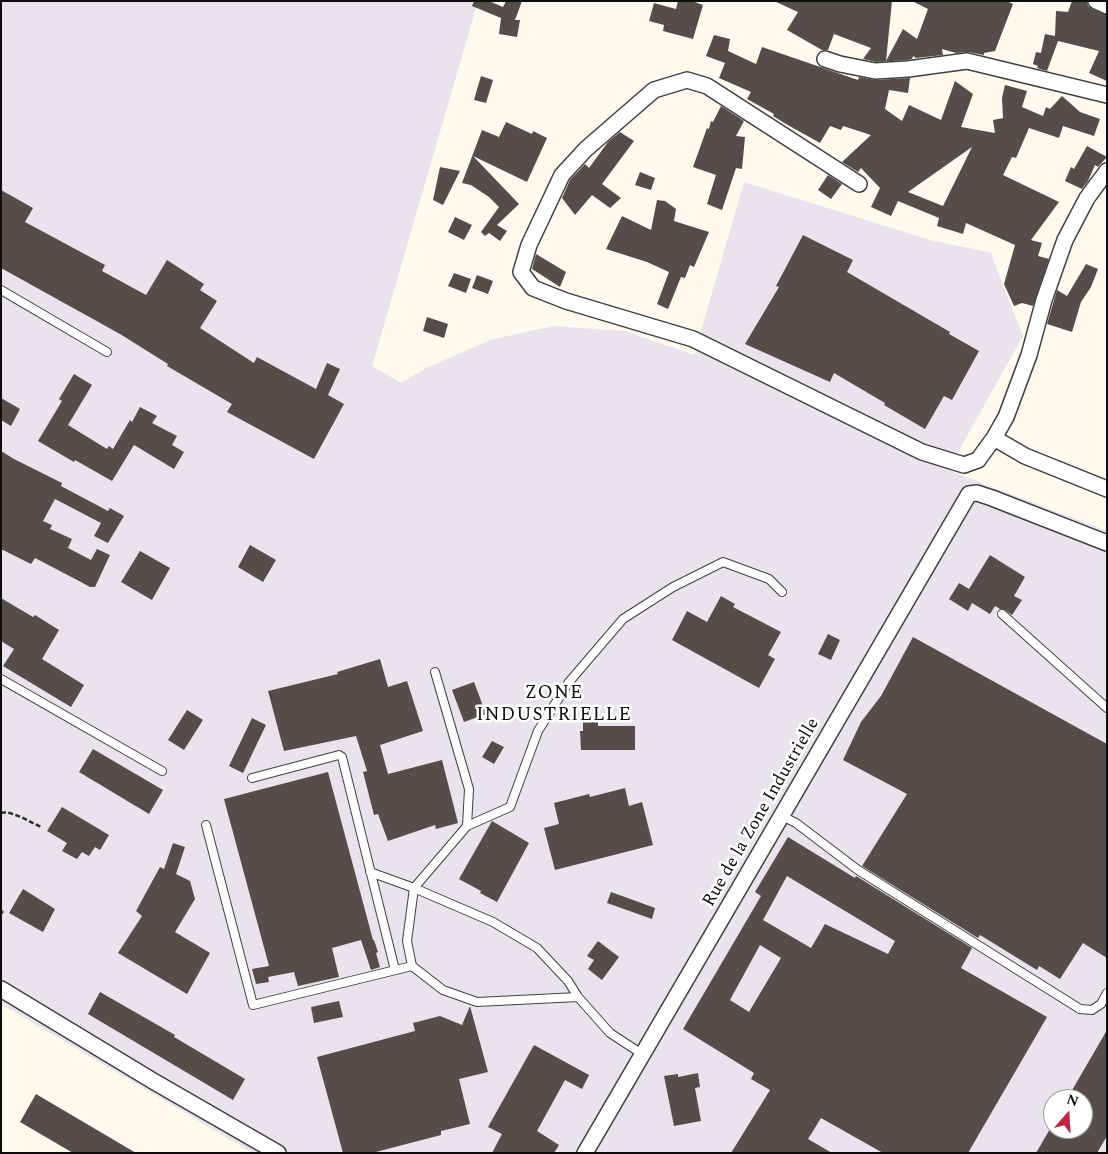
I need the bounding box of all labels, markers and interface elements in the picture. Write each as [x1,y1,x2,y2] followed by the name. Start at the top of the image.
[475,683,633,727] district label: ZONE INDUSTRIELLE
[699,715,825,911] street label: Rue de la Zone Industrielle
[1043,1089,1093,1139] north arrow
[1064,1089,1082,1112] text: N

